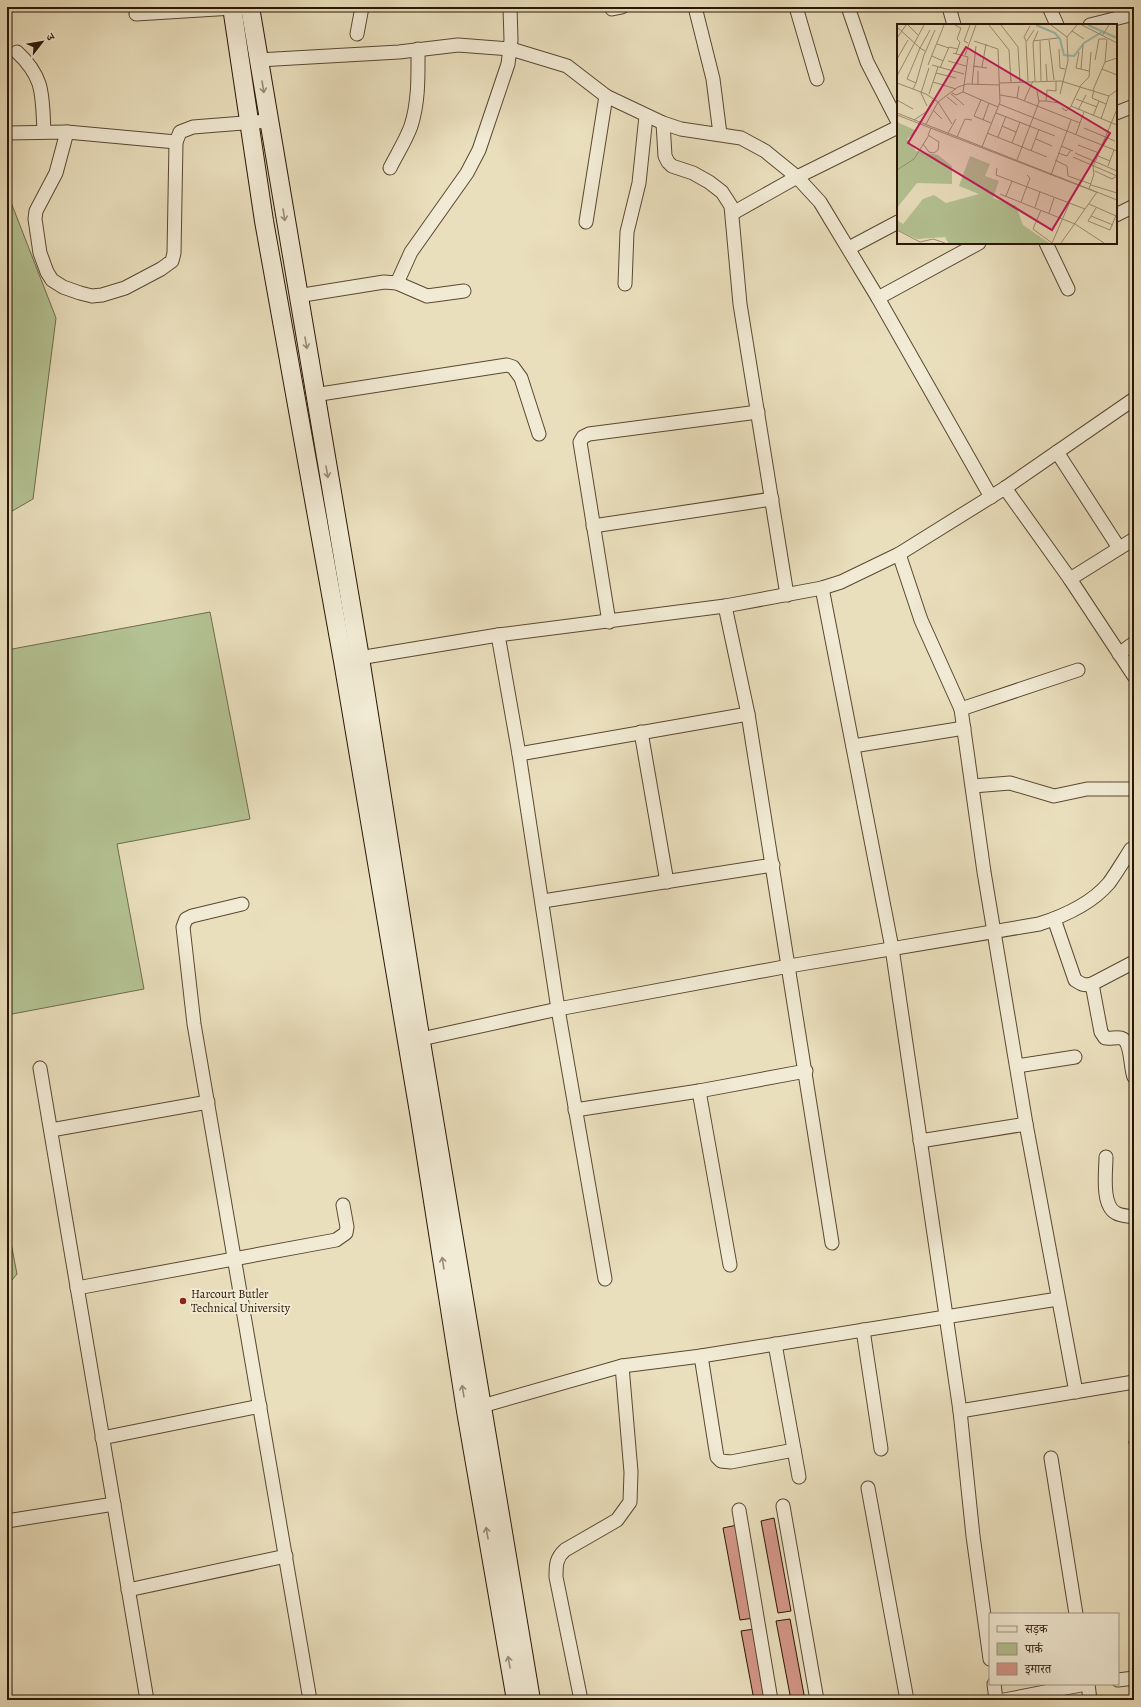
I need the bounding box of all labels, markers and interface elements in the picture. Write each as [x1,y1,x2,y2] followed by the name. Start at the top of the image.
[22,22,62,62] north arrow
[897,24,1117,244] inset map
[42,30,59,45] text: उ
[259,80,267,93] one-way arrow
[280,208,288,221] one-way arrow
[302,336,310,349] one-way arrow
[324,465,332,478] one-way arrow
[439,1257,447,1270] one-way arrow
[191,1286,291,1316] place label: Harcourt Butler Technical University
[178,1296,188,1306] marker: Harcourt Butler Technical University
[459,1385,467,1398] one-way arrow
[483,1527,491,1540] one-way arrow
[989,1613,1119,1685] legend
[1024,1621,1049,1637] text: सड़क
[1024,1641,1044,1657] text: पार्क
[505,1655,513,1668] one-way arrow
[1024,1661,1052,1677] text: इमारत

